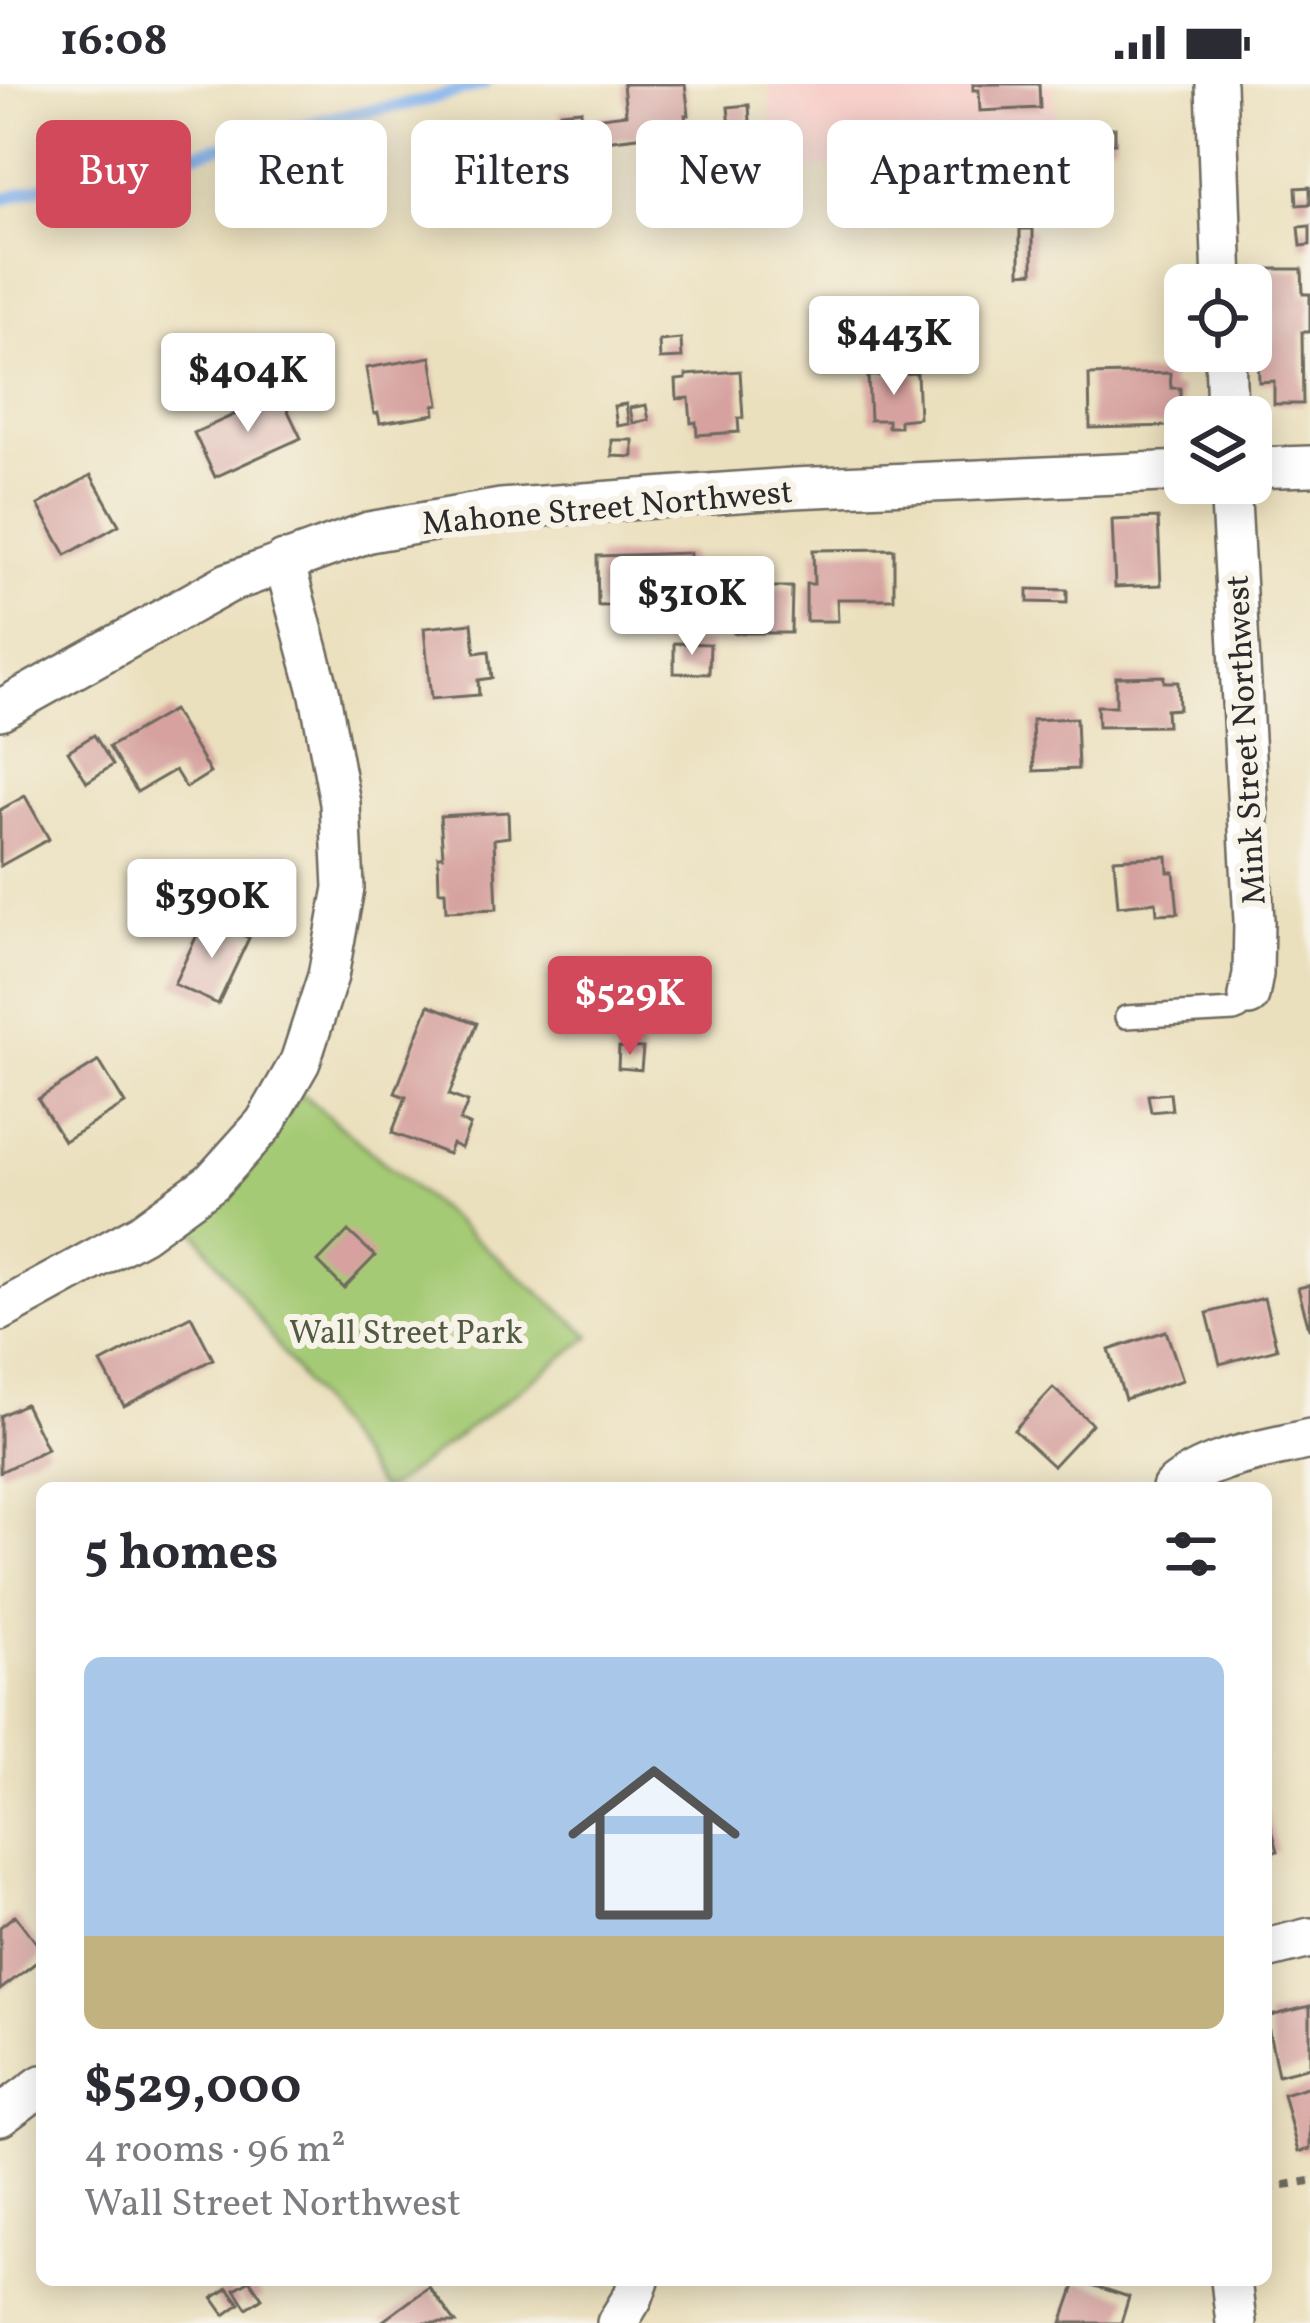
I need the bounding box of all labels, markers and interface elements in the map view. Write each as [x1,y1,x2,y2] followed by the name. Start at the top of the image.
[60,11,168,74] text: 16:08
[36,120,191,228] chip: Buy
[215,120,387,228] chip: Rent
[411,120,612,228] chip: Filters
[636,120,803,228] chip: New
[827,120,1114,228] chip: Apartment
[1164,264,1272,504] map controls
[1164,264,1272,372] button: locate
[810,296,978,398] pin: $443K
[836,308,952,362] text: $443K
[164,333,332,435] pin: $404K
[188,345,308,399] text: $404K
[1164,396,1272,504] button: layers
[420,471,795,549] street label: Mahone Street Northwest
[608,556,776,658] pin: $310K
[637,568,747,622] text: $310K
[1216,574,1280,906] street label: Mink Street Northwest
[128,859,296,961] pin: $390K
[154,871,270,925] text: $390K
[546,956,714,1058] pin: $529K
[575,968,685,1022] text: $529K
[289,1312,523,1358] park label: Wall Street Park
[84,1519,278,1590] text: 5 homes
[1158,1521,1224,1587] icon: filters
[546,1735,762,1951] icon: home
[84,2053,301,2124] text: $529,000
[84,2124,346,2178] text: 4 rooms · 96 m²
[84,2178,461,2232] text: Wall Street Northwest

